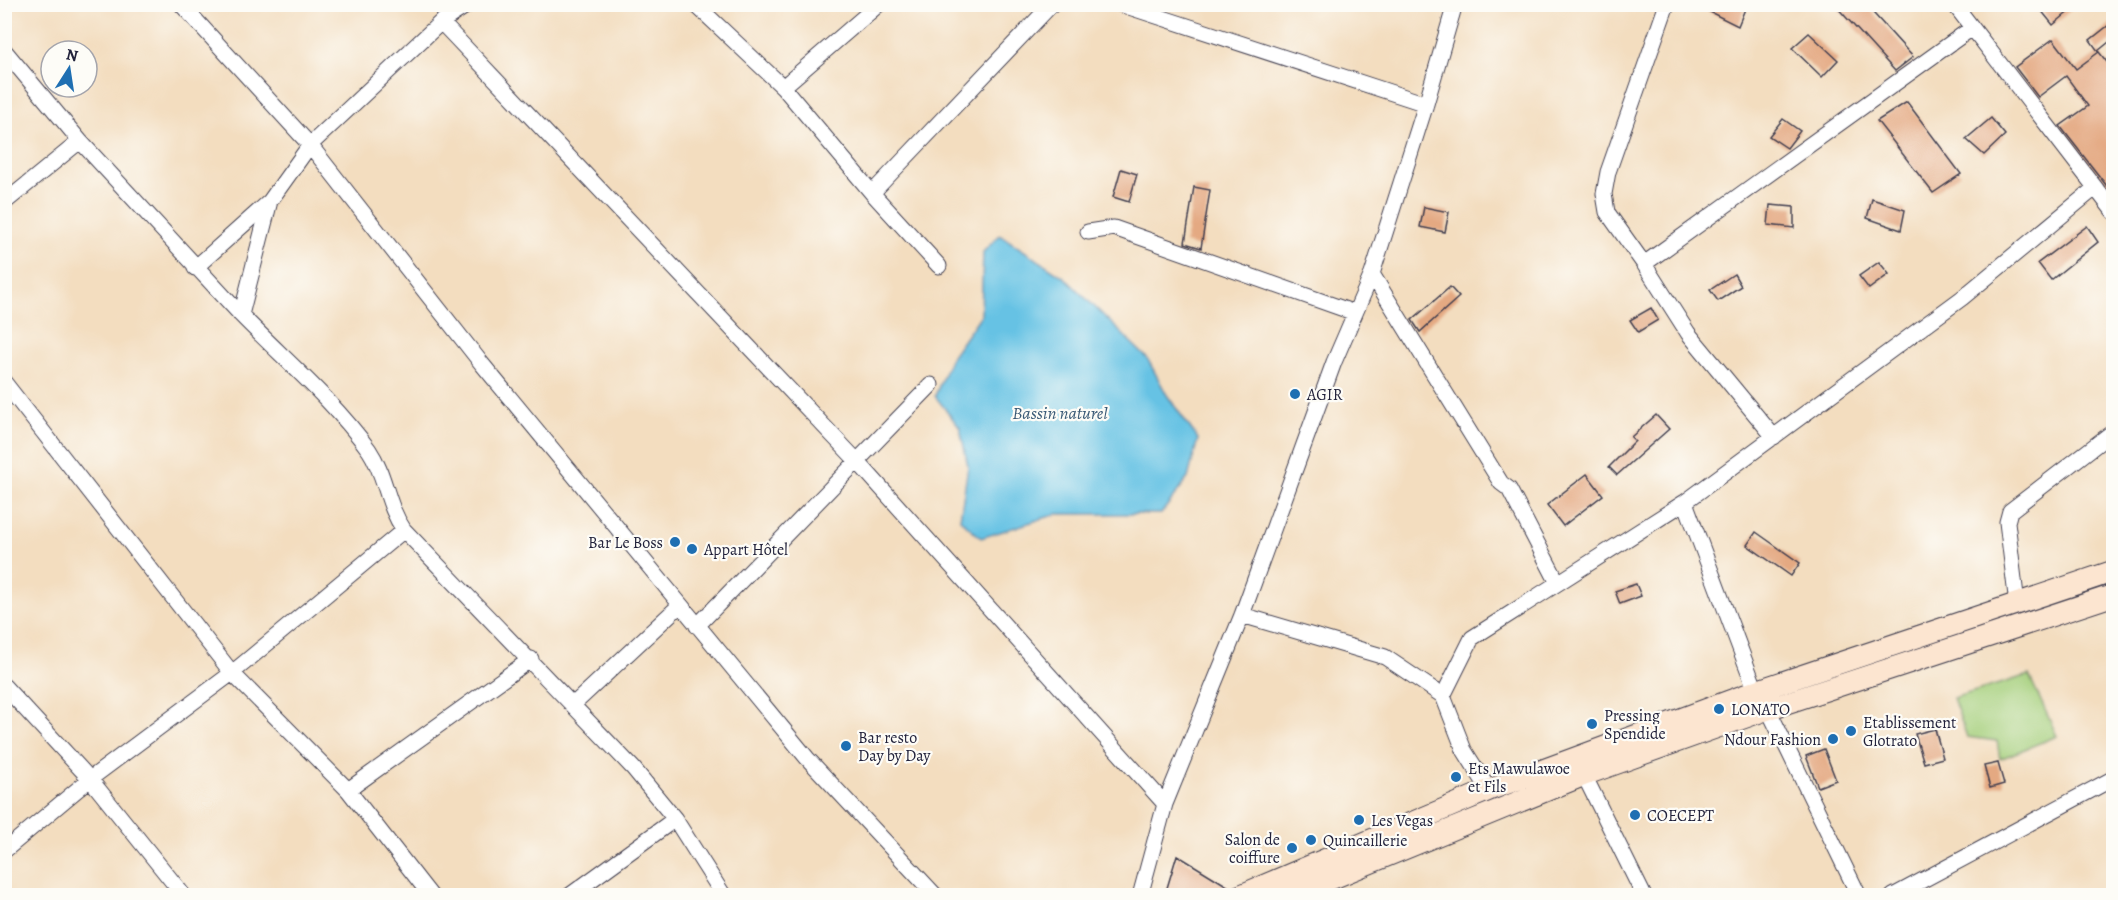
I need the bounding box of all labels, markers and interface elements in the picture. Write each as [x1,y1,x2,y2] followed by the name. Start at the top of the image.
[39,39,99,99] north arrow
[64,43,80,67] text: N
[1306,384,1343,406] place label: AGIR
[1288,387,1302,401] marker: AGIR
[1012,401,1108,425] water label: Bassin naturel
[588,532,663,554] place label: Bar Le Boss
[668,535,682,549] marker: Bar Le Boss
[703,539,788,561] place label: Appart Hôtel
[685,542,699,556] marker: Appart Hôtel
[1731,699,1790,721] place label: LONATO
[1712,702,1726,716] marker: LONATO
[1604,705,1666,745] place label: Pressing Spendide
[1863,712,1956,752] place label: Etablissement Glotrato
[1585,717,1599,731] marker: Pressing Spendide
[1844,724,1858,738] marker: Etablissement Glotrato
[858,727,931,767] place label: Bar resto Day by Day
[1724,729,1821,751] place label: Ndour Fashion
[1826,732,1840,746] marker: Ndour Fashion
[839,739,853,753] marker: Bar resto Day by Day
[1468,758,1570,798] place label: Ets Mawulawoe et Fils
[1449,770,1463,784] marker: Ets Mawulawoe et Fils
[1647,805,1714,827] place label: COECEPT
[1628,808,1642,822] marker: COECEPT
[1371,810,1433,832] place label: Les Vegas
[1352,813,1366,827] marker: Les Vegas
[1225,829,1280,869] place label: Salon de coiffure
[1323,830,1407,852] place label: Quincaillerie
[1304,833,1318,847] marker: Quincaillerie
[1285,841,1299,855] marker: Salon de coiffure

